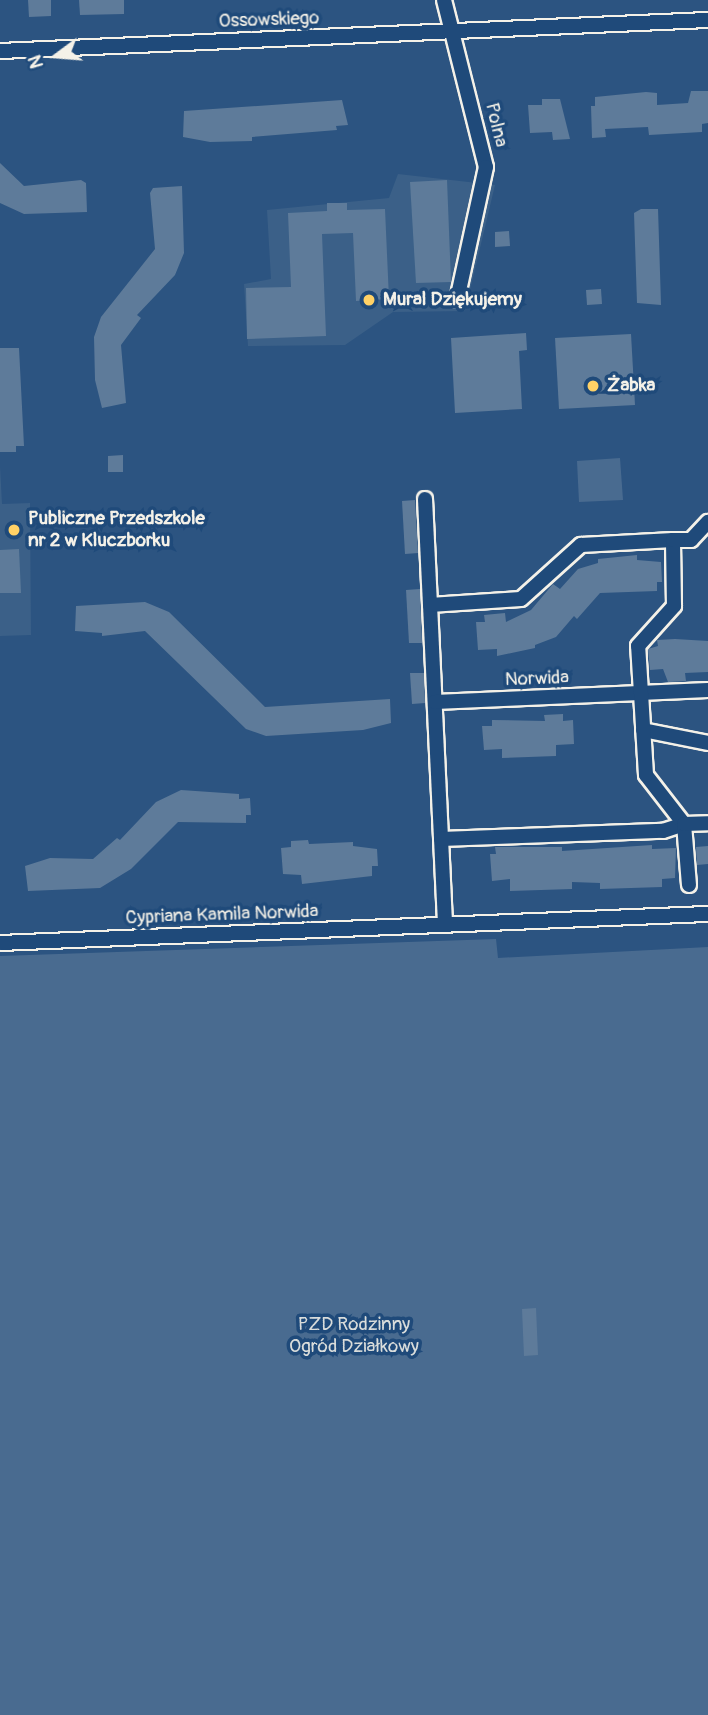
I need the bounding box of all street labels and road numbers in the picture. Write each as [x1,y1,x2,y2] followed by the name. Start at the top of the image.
[218,7,320,33] street label: Ossowskiego
[480,101,512,149] street label: Polna
[505,666,569,692] street label: Norwida
[125,900,319,930] street label: Cypriana Kamila Norwida

